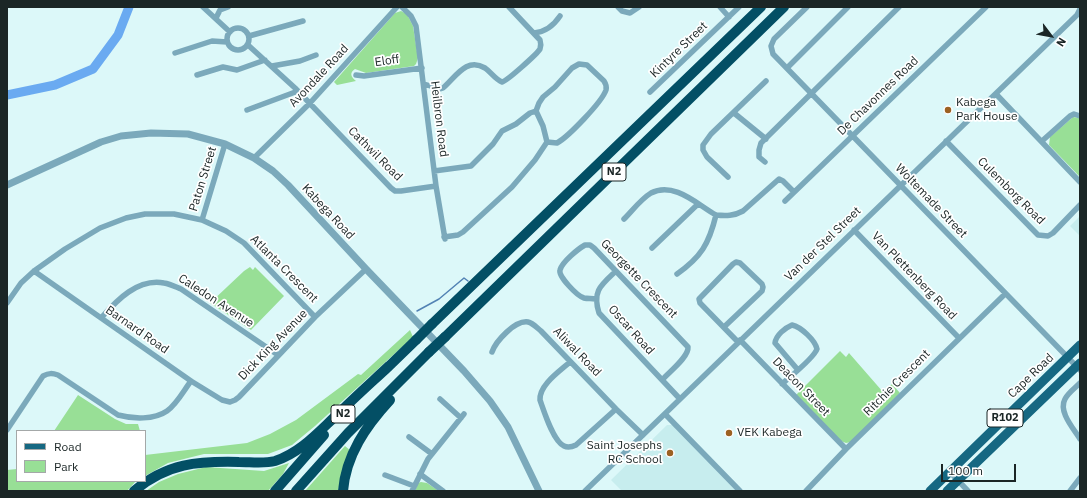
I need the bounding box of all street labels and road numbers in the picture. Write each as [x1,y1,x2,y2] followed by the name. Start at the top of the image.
[647,19,711,81] street label: Kintyre Street
[286,42,352,110] street label: Avondale Road
[374,52,400,70] street label: Eloff
[834,54,922,138] street label: De Chavonnes Road
[427,80,451,158] street label: Heilbron Road
[345,124,405,184] street label: Cathwil Road
[186,145,220,213] street label: Paton Street
[974,154,1048,228] street label: Culemborg Road
[892,161,970,241] street label: Woltemade Street
[602,163,626,181] road number: N2
[299,181,357,243] street label: Kabega Road
[782,204,864,284] street label: Van der Stel Street
[868,229,960,323] street label: Van Plettenberg Road
[247,232,321,306] street label: Atlanta Crescent
[598,237,680,321] street label: Georgette Crescent
[176,271,256,331] street label: Caledon Avenue
[605,302,657,358] street label: Oscar Road
[103,303,171,357] street label: Barnard Road
[236,307,310,383] street label: Dick King Avenue
[550,324,604,380] street label: Aliwal Road
[861,347,933,419] street label: Ritchie Crescent
[1005,351,1057,401] street label: Cape Road
[769,355,833,419] street label: Deacon Street
[331,405,355,423] road number: N2
[987,409,1023,427] road number: R102

